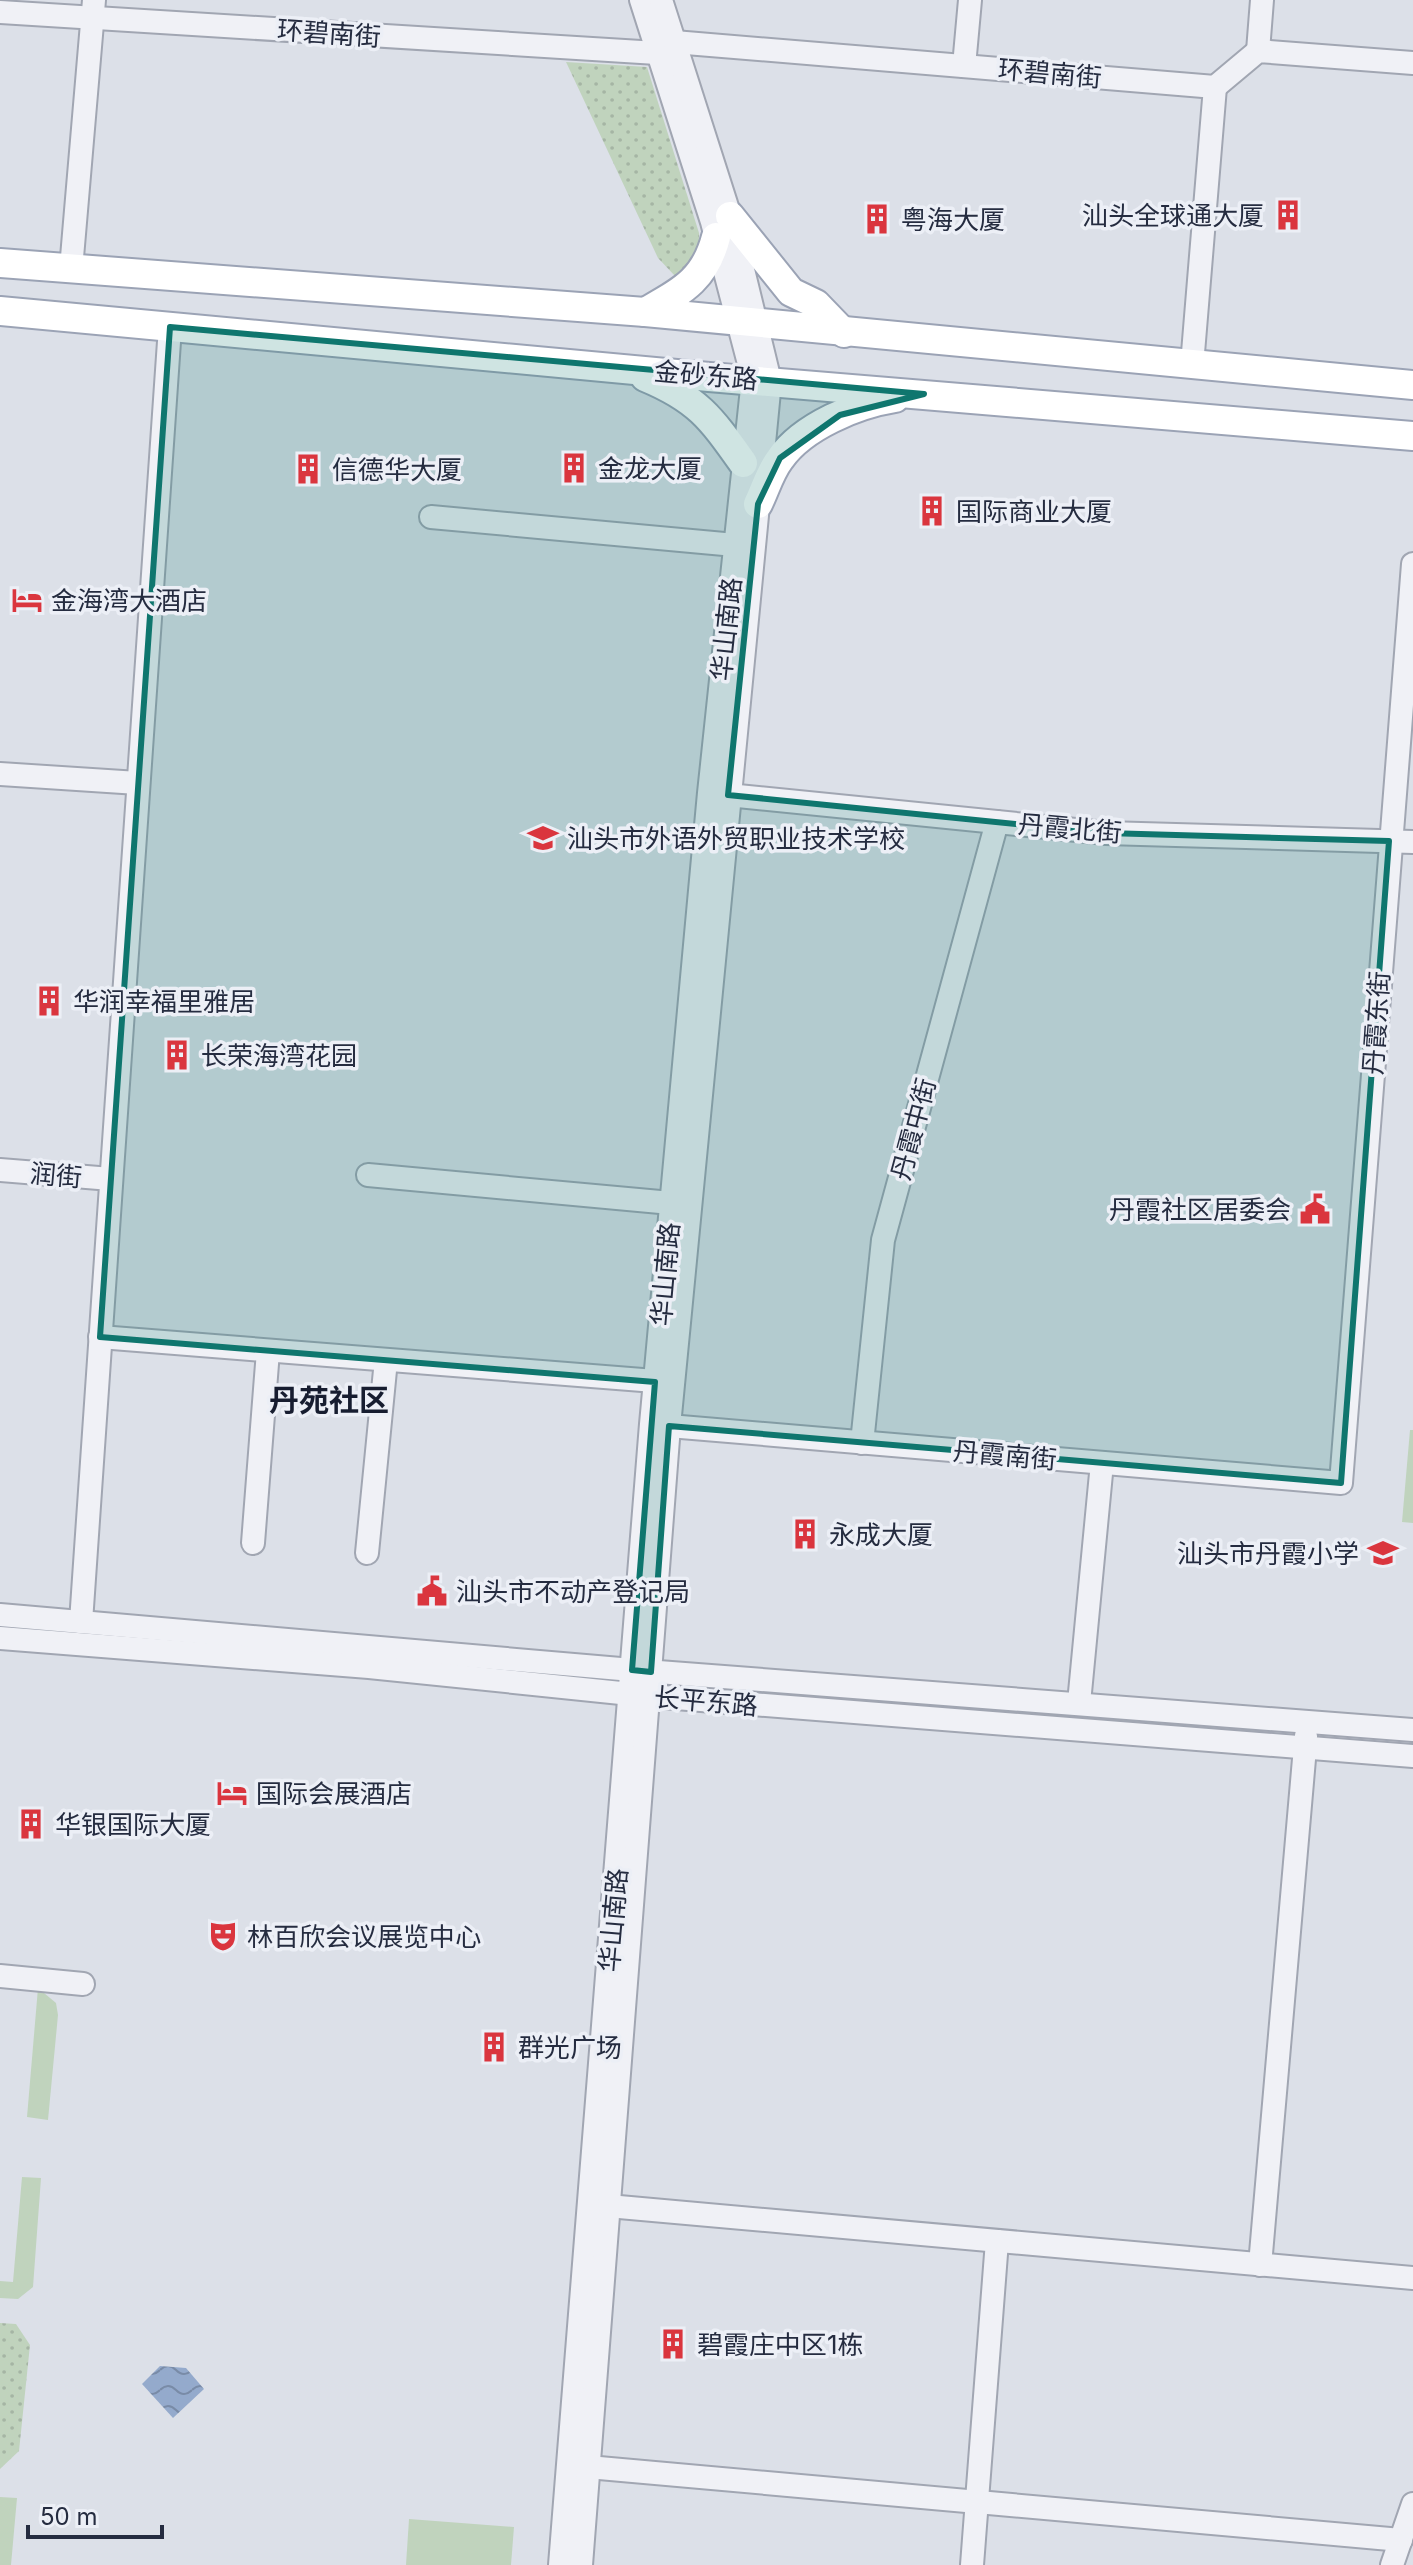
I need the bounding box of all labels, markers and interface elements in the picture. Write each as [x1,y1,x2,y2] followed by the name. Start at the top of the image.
[276,14,382,52] street label: 环碧南街
[997,53,1103,93] street label: 环碧南街
[1271,198,1305,232] building icon: 汕头全球通大厦
[1082,200,1264,231] place label: 汕头全球通大厦
[860,202,894,236] building icon: 粤海大厦
[901,204,1005,235] place label: 粤海大厦
[653,355,759,395] street label: 金砂东路
[557,451,591,485] building icon: 金龙大厦
[291,452,325,486] building icon: 信德华大厦
[598,453,702,484] place label: 金龙大厦
[332,454,462,485] place label: 信德华大厦
[915,494,949,528] building icon: 国际商业大厦
[956,496,1112,527] place label: 国际商业大厦
[705,576,747,682] street label: 华山南路
[10,583,44,617] hotel icon: 金海湾大酒店
[51,585,207,616] place label: 金海湾大酒店
[1017,808,1123,848] street label: 丹霞北街
[526,821,560,855] school or university icon: 汕头市外语外贸职业技术学校
[567,823,905,854] place label: 汕头市外语外贸职业技术学校
[1357,970,1395,1076] street label: 丹霞东街
[32,984,66,1018] building icon: 华润幸福里雅居
[73,986,255,1017] place label: 华润幸福里雅居
[160,1038,194,1072] building icon: 长荣海湾花园
[201,1040,357,1071] place label: 长荣海湾花园
[885,1075,941,1183] street label: 丹霞中街
[29,1157,83,1193] street label: 润街
[1298,1192,1332,1226] public building icon: 丹霞社区居委会
[1109,1194,1291,1225] place label: 丹霞社区居委会
[645,1221,685,1327] street label: 华山南路
[269,1382,389,1418] district label: 丹苑社区
[952,1435,1058,1475] street label: 丹霞南街
[788,1517,822,1551] building icon: 永成大厦
[829,1519,933,1550] place label: 永成大厦
[1366,1536,1400,1570] school or university icon: 汕头市丹霞小学
[1177,1538,1359,1569] place label: 汕头市丹霞小学
[415,1574,449,1608] public building icon: 汕头市不动产登记局
[456,1576,690,1607] place label: 汕头市不动产登记局
[653,1681,759,1721] street label: 长平东路
[215,1776,249,1810] hotel icon: 国际会展酒店
[256,1778,412,1809] place label: 国际会展酒店
[14,1807,48,1841] building icon: 华银国际大厦
[55,1809,211,1840] place label: 华银国际大厦
[593,1867,633,1973] street label: 华山南路
[206,1919,240,1953] theatre icon: 林百欣会议展览中心
[247,1921,481,1952] place label: 林百欣会议展览中心
[477,2030,511,2064] building icon: 群光广场
[518,2032,622,2063] place label: 群光广场
[656,2327,690,2361] building icon: 碧霞庄中区1栋
[697,2329,864,2360] place label: 碧霞庄中区1栋
[28,2489,162,2539] scale bar
[40,2502,98,2531] text: 50 m

